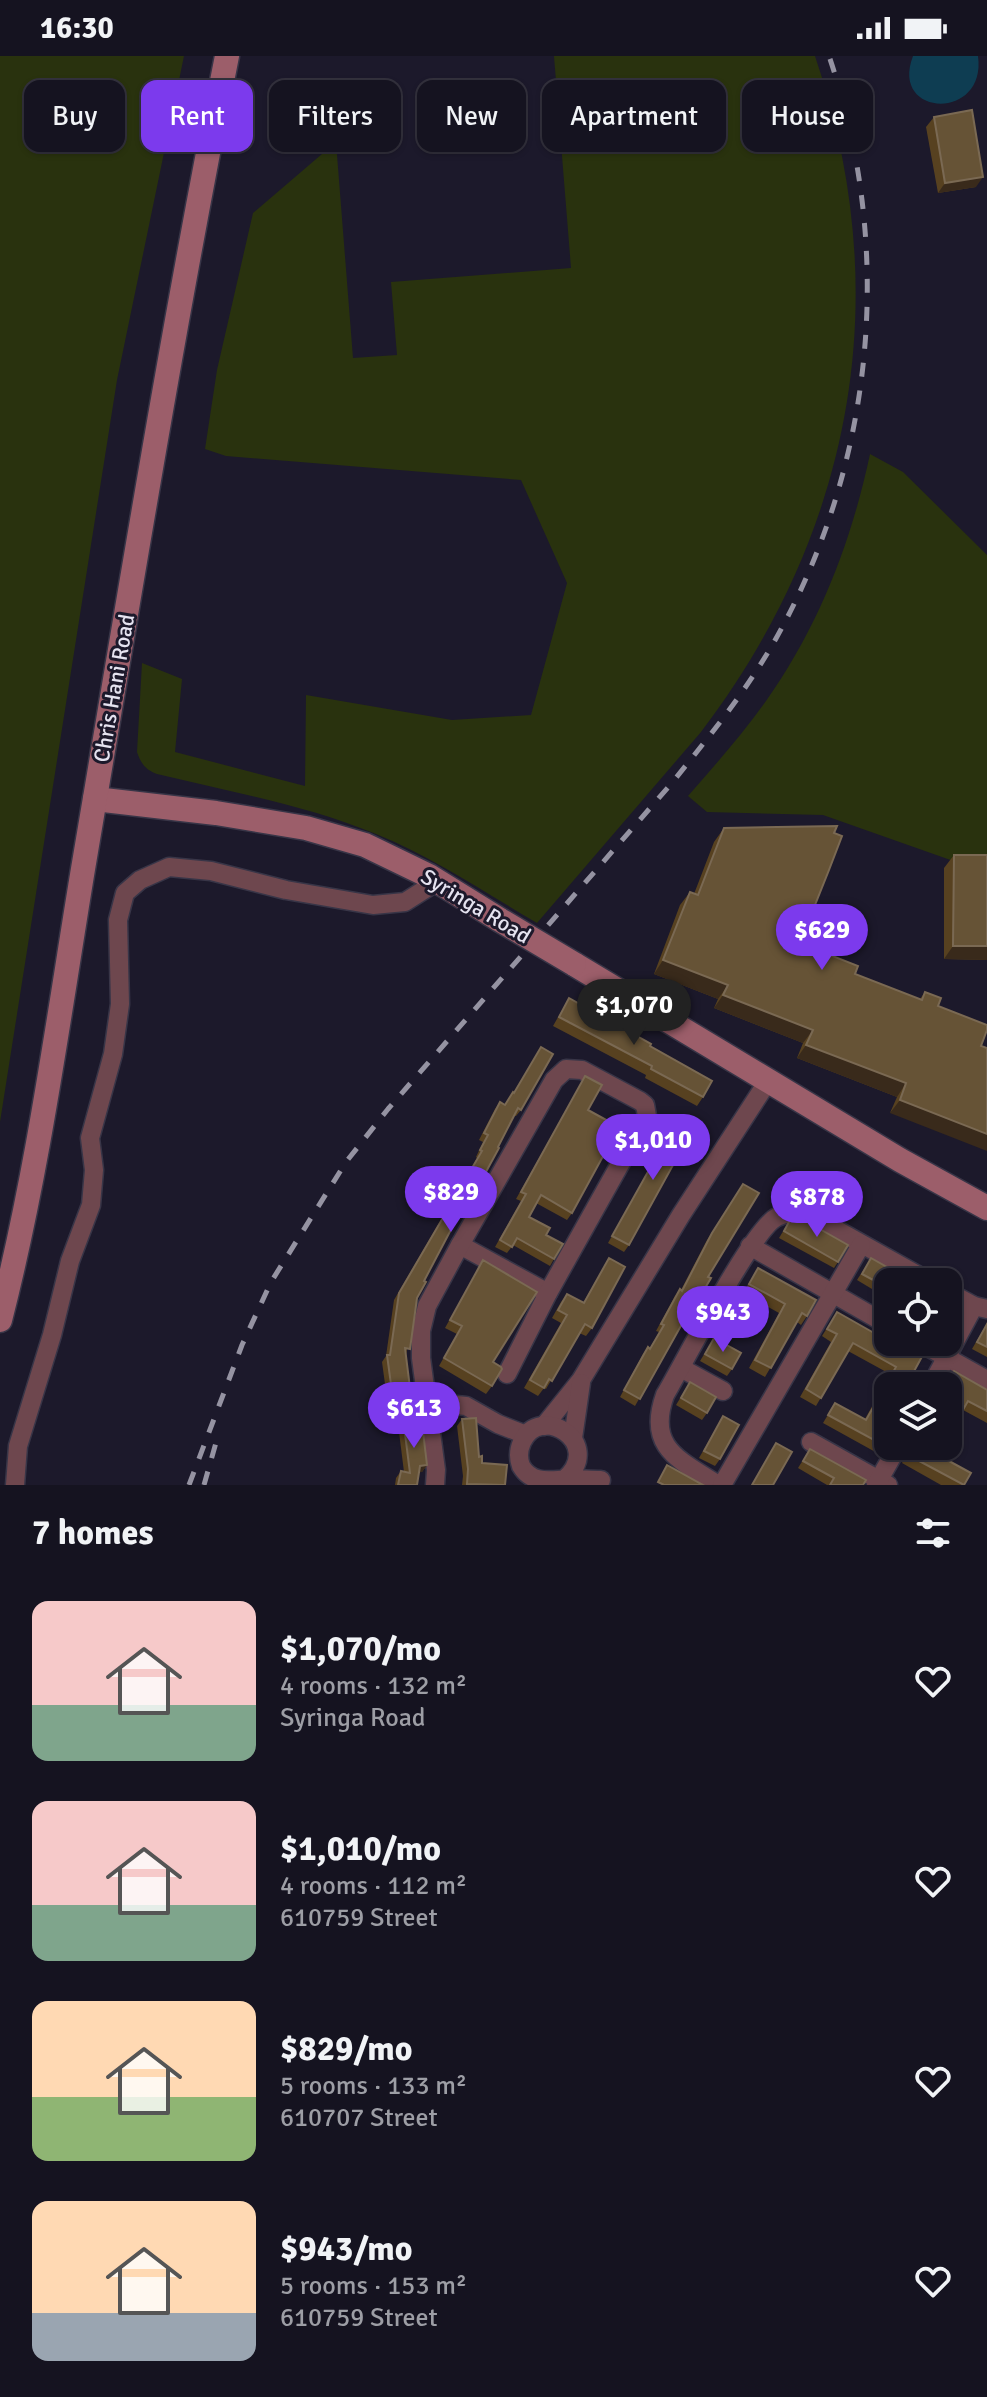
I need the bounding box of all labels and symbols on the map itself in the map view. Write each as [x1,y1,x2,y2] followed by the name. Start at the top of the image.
[88,612,140,764] street label: Chris Hani Road
[416,863,536,949] street label: Syringa Road
[775,904,869,972] pin: $629
[569,979,699,1047] pin: $1,070
[588,1114,718,1182] pin: $1,010
[404,1166,498,1234] pin: $829
[770,1171,864,1239] pin: $878
[676,1286,770,1354] pin: $943
[367,1382,461,1450] pin: $613

